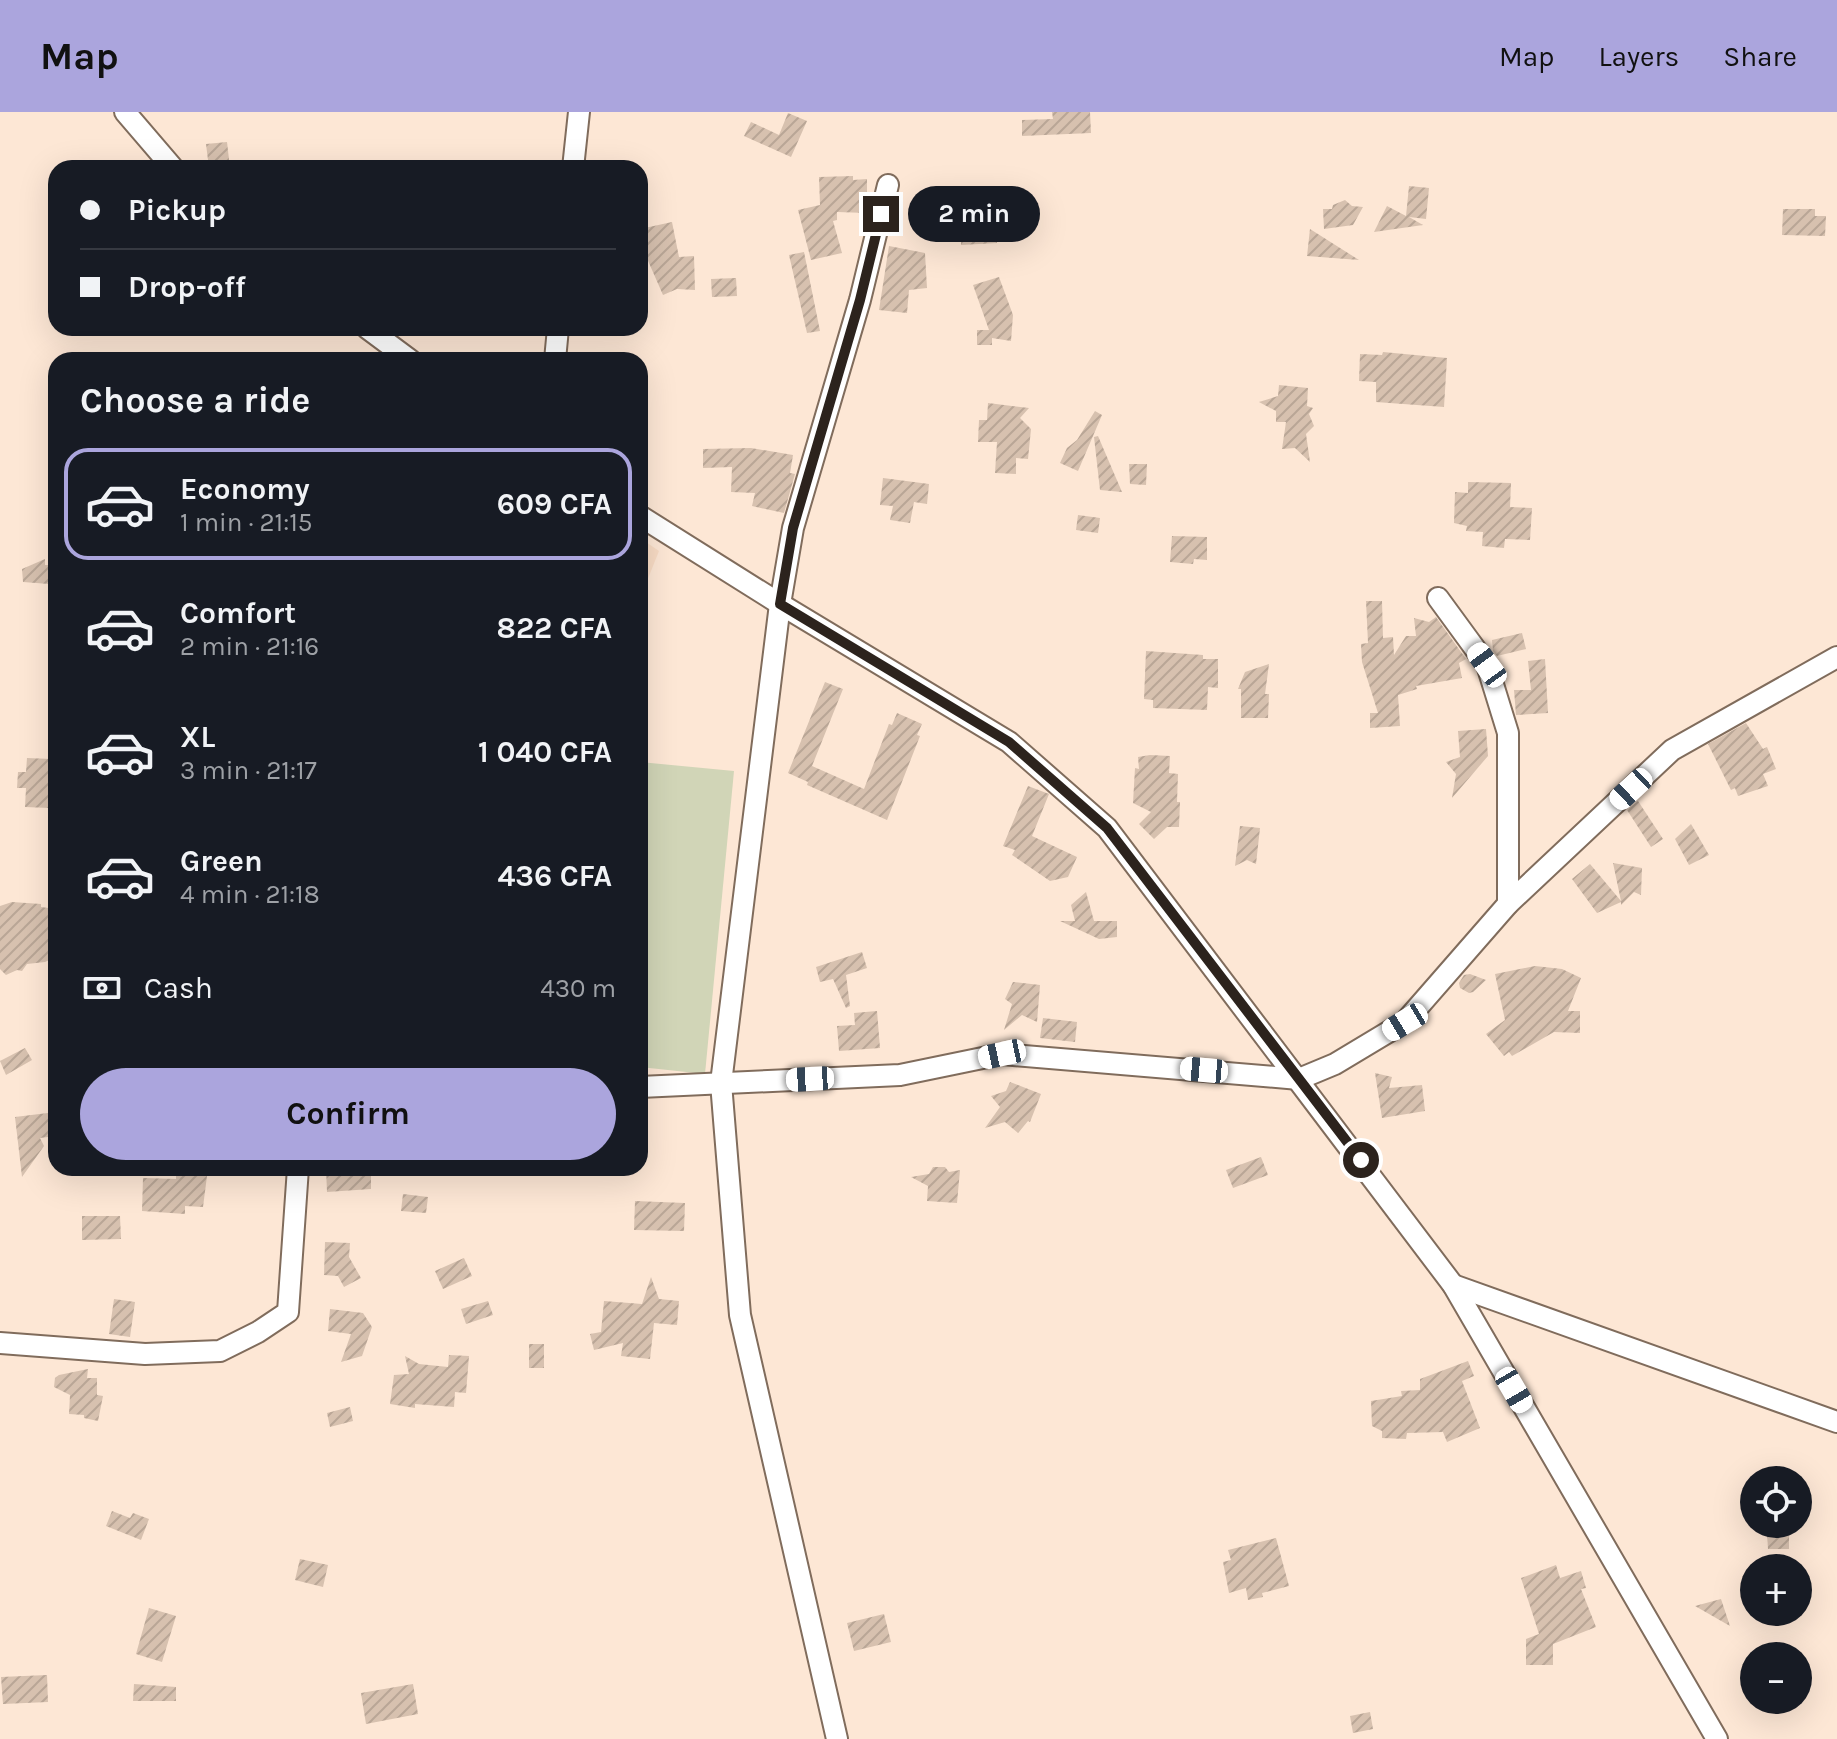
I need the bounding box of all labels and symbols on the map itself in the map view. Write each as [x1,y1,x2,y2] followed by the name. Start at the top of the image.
[909,186,1041,242] callout: 2 min
[863,196,899,232] route end
[1463,639,1511,691] car
[1605,764,1657,814] car
[1378,999,1432,1045] car
[976,1037,1028,1071] car
[1179,1056,1229,1084] car
[785,1066,835,1092] car
[1343,1142,1379,1178] route start
[1492,1363,1536,1417] car

